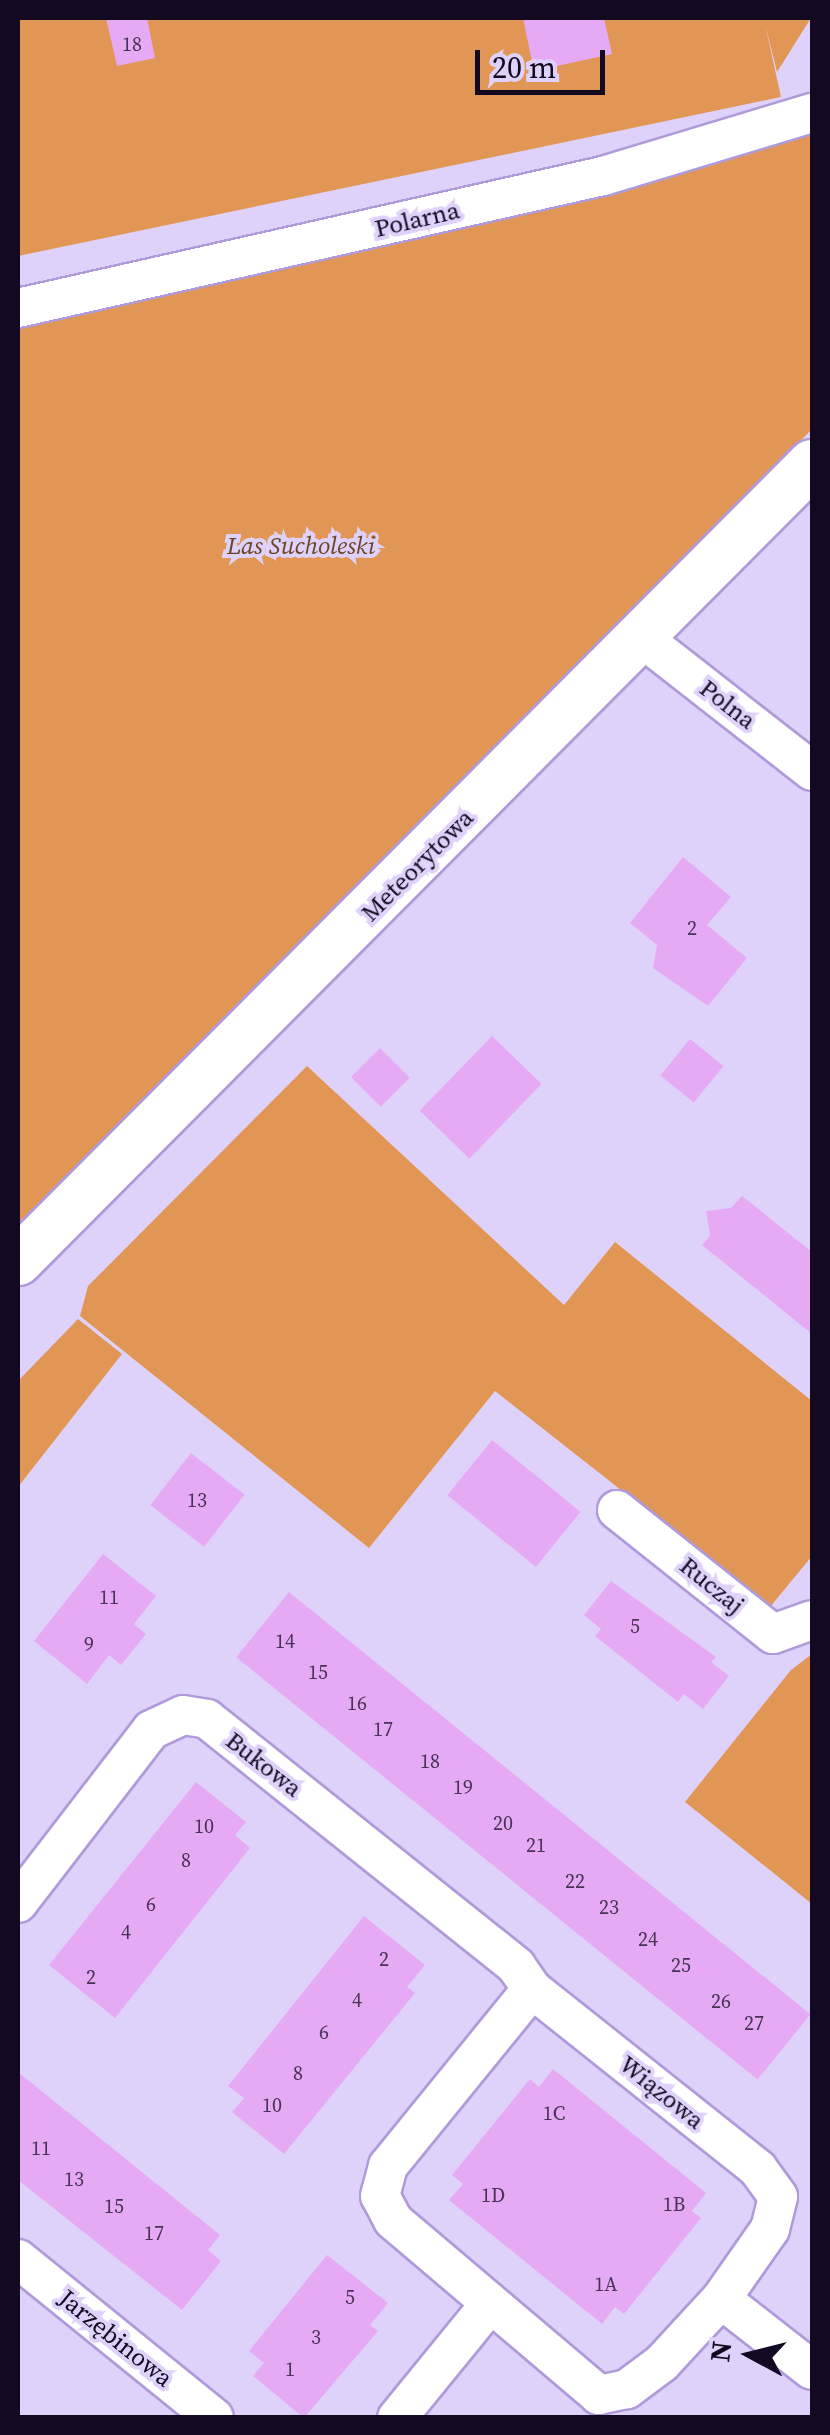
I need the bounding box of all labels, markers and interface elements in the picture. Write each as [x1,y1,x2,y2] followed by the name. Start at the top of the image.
[480,30,610,92] scale bar
[122,32,142,56] house number: 18
[492,47,556,88] text: 20 m
[372,195,462,243] street label: Polarna
[227,530,375,560] park label: Las Sucholeski
[694,673,762,735] street label: Polna
[355,803,479,927] street label: Meteorytowa
[687,916,697,940] house number: 2
[187,1488,207,1512] house number: 13
[674,1550,750,1620] street label: Ruczaj
[99,1585,119,1609] house number: 11
[630,1614,640,1638] house number: 5
[275,1629,295,1653] house number: 14
[84,1632,94,1656] house number: 9
[308,1660,328,1684] house number: 15
[347,1691,367,1715] house number: 16
[373,1717,393,1741] house number: 17
[220,1725,308,1803] street label: Bukowa
[420,1749,440,1773] house number: 18
[453,1775,473,1799] house number: 19
[493,1811,513,1835] house number: 20
[194,1814,214,1838] house number: 10
[526,1833,546,1857] house number: 21
[181,1848,191,1872] house number: 8
[565,1869,585,1893] house number: 22
[146,1892,156,1916] house number: 6
[599,1895,619,1919] house number: 23
[121,1920,131,1944] house number: 4
[638,1927,658,1951] house number: 24
[379,1947,389,1971] house number: 2
[671,1953,691,1977] house number: 25
[86,1965,96,1989] house number: 2
[352,1988,362,2012] house number: 4
[711,1989,731,2013] house number: 26
[744,2011,764,2035] house number: 27
[319,2020,329,2044] house number: 6
[614,2049,710,2135] street label: Wiązowa
[293,2061,303,2085] house number: 8
[262,2093,282,2117] house number: 10
[543,2101,565,2125] house number: 1C
[31,2136,51,2160] house number: 11
[64,2167,84,2191] house number: 13
[481,2183,505,2207] house number: 1D
[663,2192,685,2216] house number: 1B
[104,2194,124,2218] house number: 15
[144,2221,164,2245] house number: 17
[594,2272,618,2296] house number: 1A
[53,2283,179,2393] street label: Jarzębinowa
[345,2285,355,2309] house number: 5
[700,2305,800,2405] north arrow
[311,2325,321,2349] house number: 3
[700,2339,740,2364] text: N
[285,2357,295,2381] house number: 1

